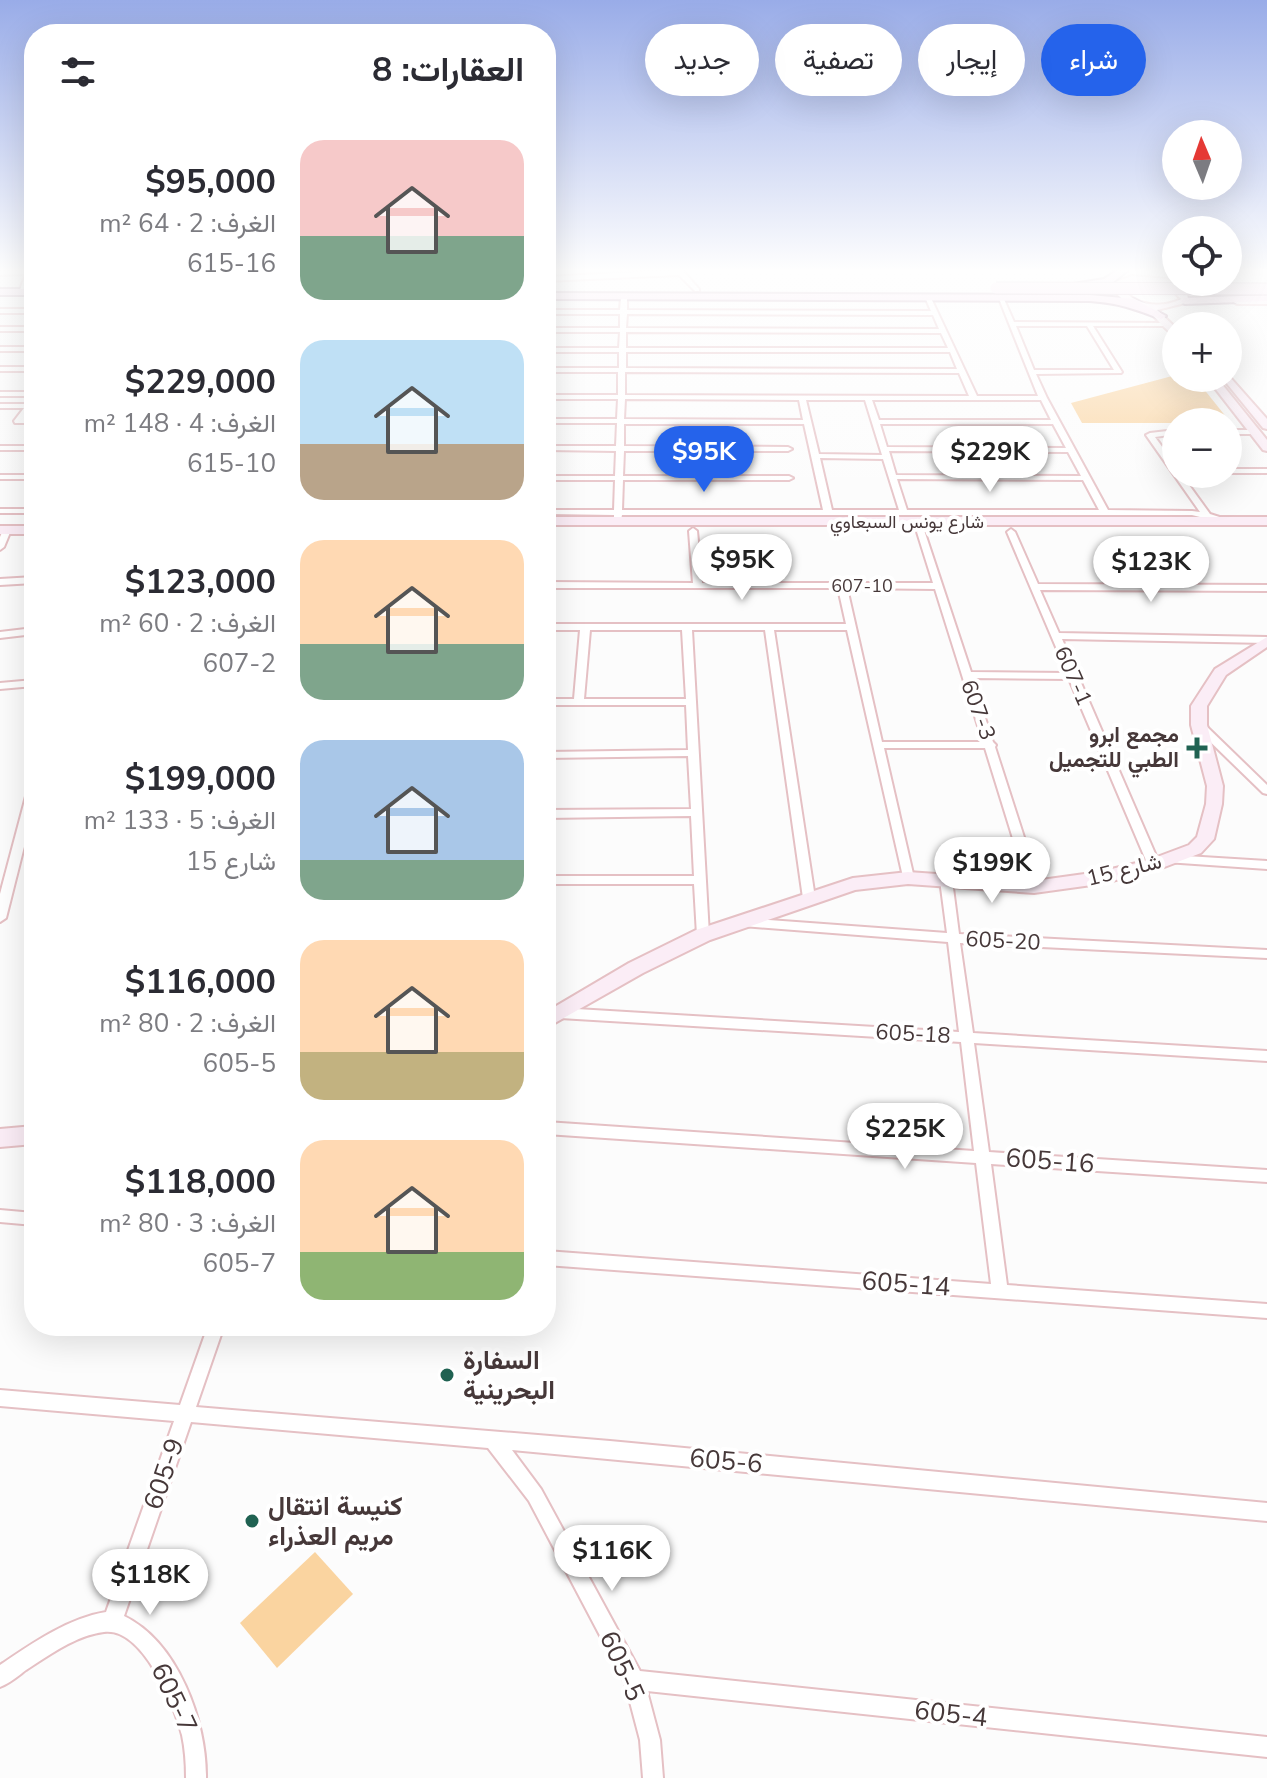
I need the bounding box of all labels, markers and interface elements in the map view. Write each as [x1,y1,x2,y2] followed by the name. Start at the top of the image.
[645,24,759,96] chip: جديد
[775,24,902,96] chip: تصفية
[918,24,1025,96] chip: إيجار
[1041,24,1146,96] chip: شراء
[372,47,524,93] text: العقارات: 8
[56,50,100,94] icon: filters
[1162,120,1242,200] north arrow
[1162,120,1242,488] map controls
[145,159,276,205] text: $95,000
[364,172,460,268] icon: home
[99,206,276,241] text: الغرف: 2 · 64 m²
[1162,216,1242,296] button: locate
[187,246,276,281] text: 615-16
[1162,312,1242,392] button: +
[125,359,276,405] text: $229,000
[364,372,460,468] icon: home
[84,406,276,441] text: الغرف: 4 · 148 m²
[1162,408,1242,488] button: −
[657,426,751,494] pin: $95K
[934,426,1046,494] pin: $229K
[672,434,736,469] text: $95K
[950,434,1030,469] text: $229K
[187,446,276,481] text: 615-10
[830,510,984,537] street label: شارع يونس السبعاوي
[695,534,789,602] pin: $95K
[1095,536,1207,604] pin: $123K
[710,542,774,577] text: $95K
[1111,544,1191,579] text: $123K
[125,559,276,605] text: $123,000
[364,572,460,668] icon: home
[831,574,893,598] street label: 607-10
[99,606,276,641] text: الغرف: 2 · 60 m²
[1047,642,1099,710] street label: 607-1
[203,646,276,681] text: 607-2
[953,676,1003,744] street label: 607-3
[1049,720,1179,778] place label: مجمع ابرو الطبي للتجميل
[1186,737,1208,759] marker: مجمع ابرو الطبي للتجميل
[125,756,276,802] text: $199,000
[364,772,460,868] icon: home
[84,803,276,838] text: الغرف: 5 · 133 m²
[936,837,1048,905] pin: $199K
[186,844,276,879] text: شارع 15
[952,845,1032,880] text: $199K
[1083,846,1165,894] street label: شارع 15
[965,924,1041,958] street label: 605-20
[125,959,276,1005] text: $116,000
[364,972,460,1068] icon: home
[99,1006,276,1041] text: الغرف: 2 · 80 m²
[875,1017,951,1051] street label: 605-18
[203,1046,276,1081] text: 605-5
[849,1103,961,1171] pin: $225K
[865,1111,945,1146] text: $225K
[1004,1140,1096,1182] street label: 605-16
[125,1159,276,1205] text: $118,000
[364,1172,460,1268] icon: home
[99,1206,276,1241] text: الغرف: 3 · 80 m²
[203,1246,276,1281] text: 605-7
[860,1263,952,1305] street label: 605-14
[463,1343,555,1408] place label: السفارة البحرينية
[438,1366,456,1384] marker: السفارة البحرينية
[135,1434,193,1514] street label: 605-9
[688,1440,764,1482] street label: 605-6
[268,1489,403,1554] place label: كنيسة انتقال مريم العذراء
[243,1512,261,1530] marker: كنيسة انتقال مريم العذراء
[556,1525,668,1593] pin: $116K
[572,1533,652,1568] text: $116K
[94,1549,206,1617] pin: $118K
[110,1557,190,1592] text: $118K
[591,1625,653,1707] street label: 605-5
[143,1657,205,1739] street label: 605-7
[913,1693,989,1735] street label: 605-4

